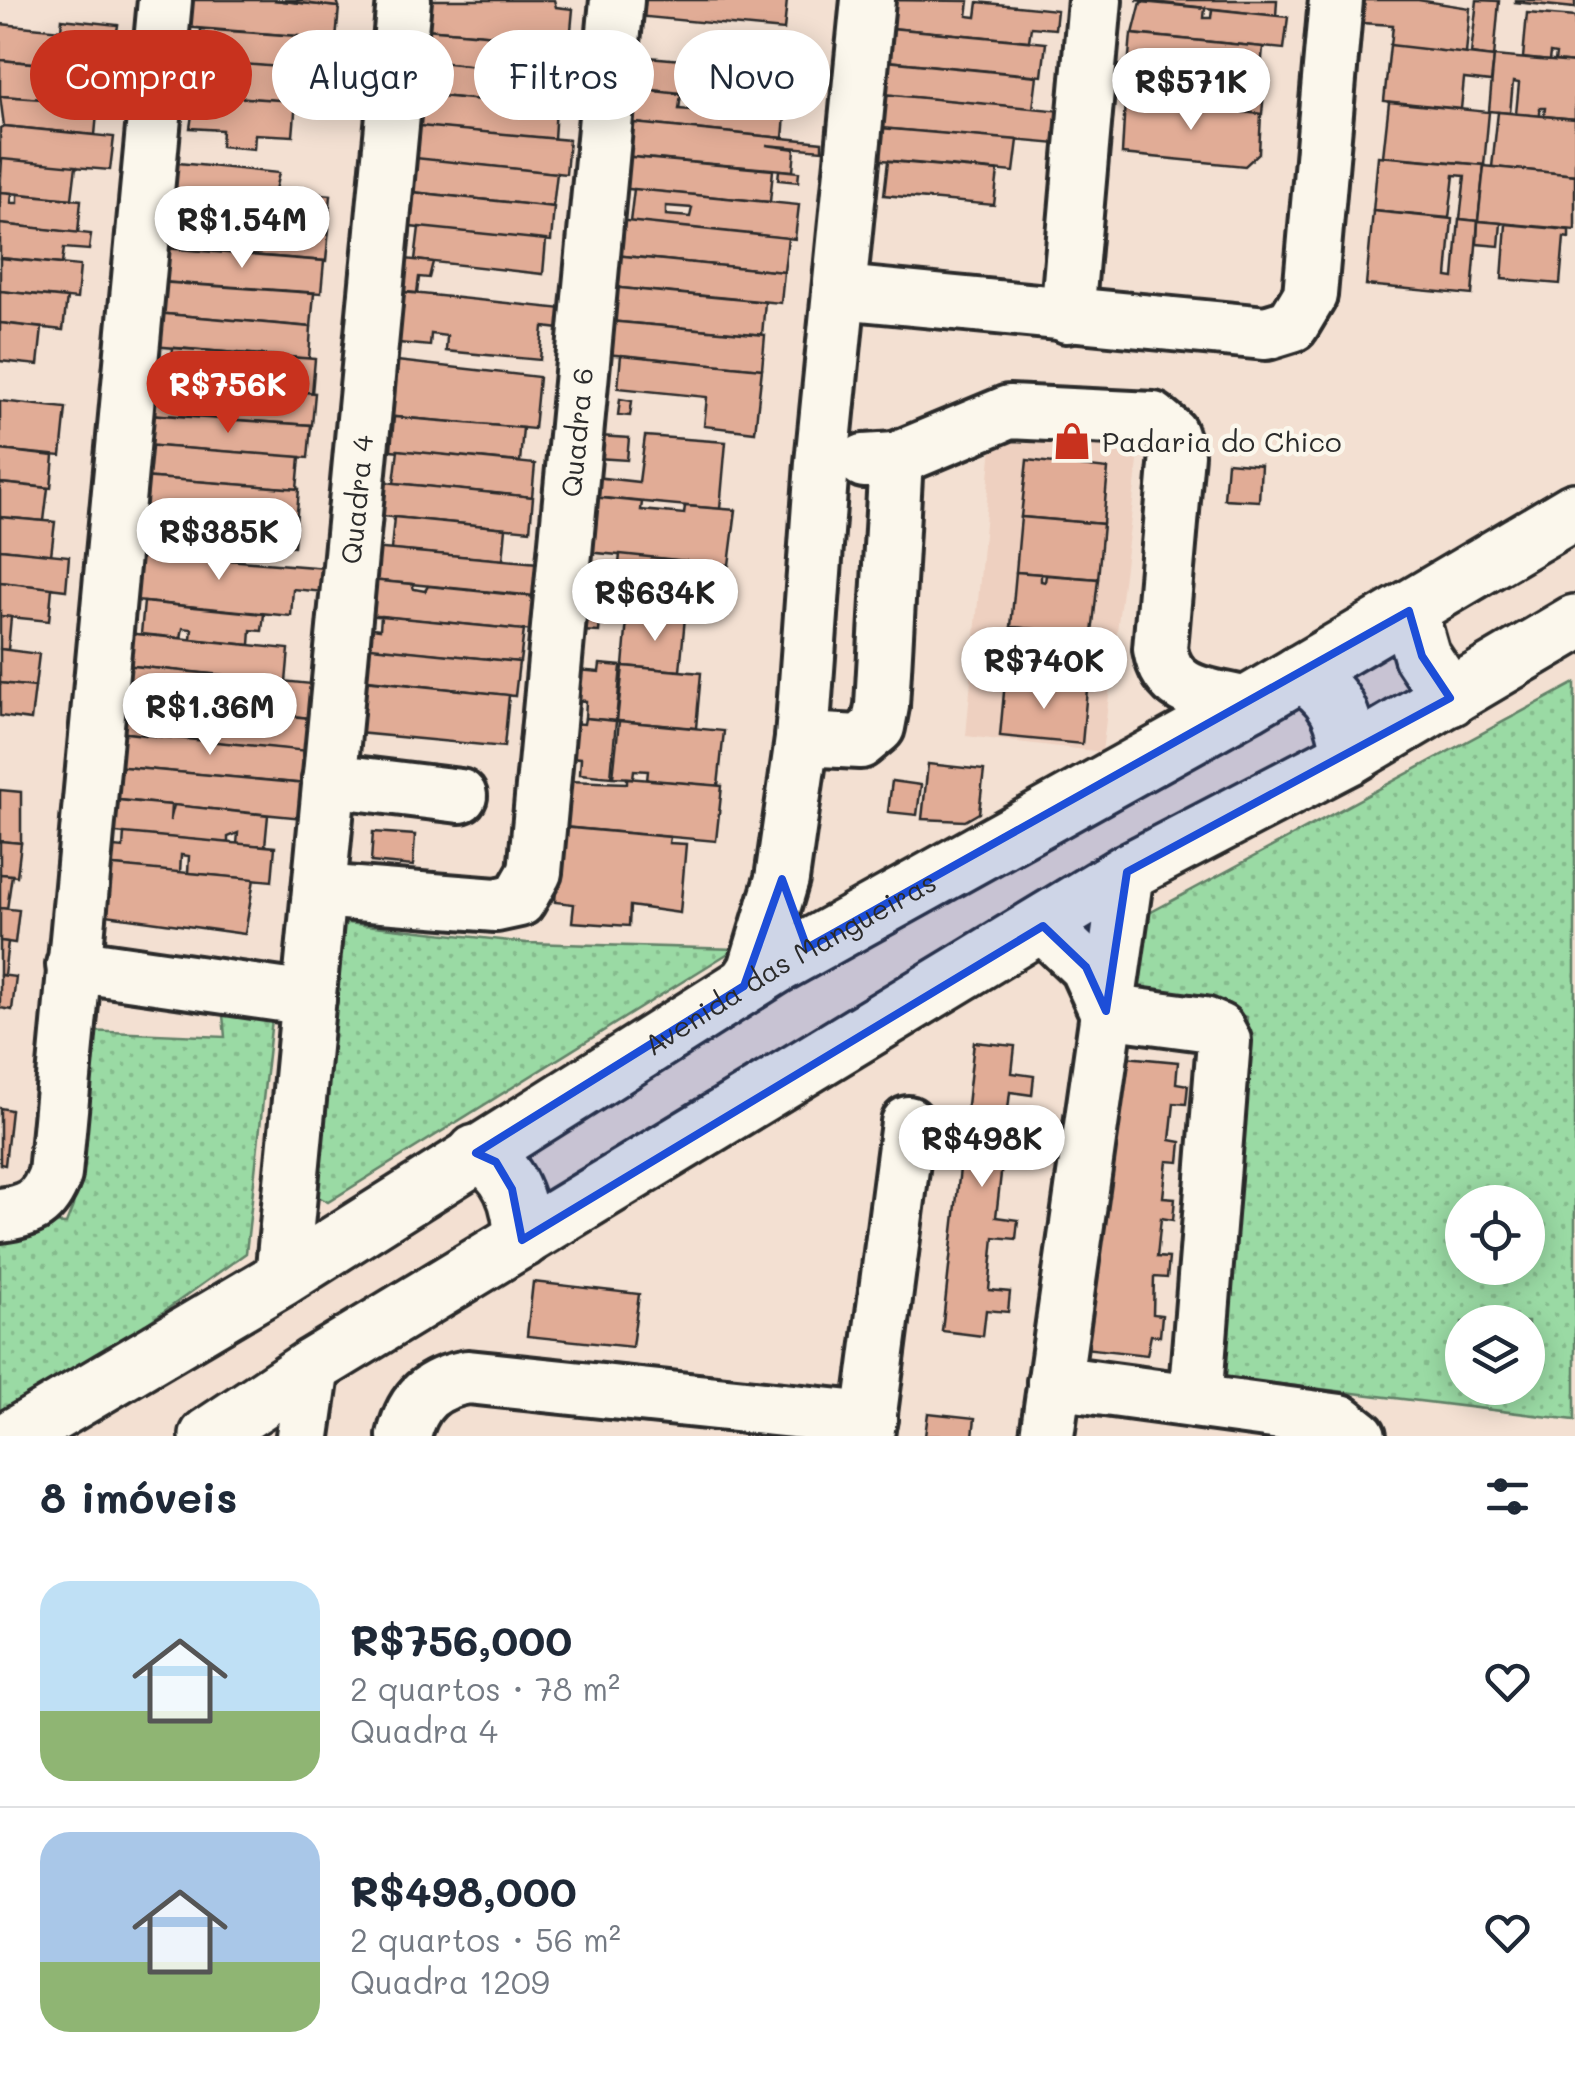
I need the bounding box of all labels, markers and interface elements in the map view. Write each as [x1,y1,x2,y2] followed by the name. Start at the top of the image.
[30,30,252,120] chip: Comprar
[272,30,454,120] chip: Alugar
[474,30,654,120] chip: Filtros
[674,30,830,120] chip: Novo
[1110,48,1272,133] pin: R$571K
[1134,59,1248,101] text: R$571K
[150,186,334,271] pin: R$1.54M
[177,197,307,239] text: R$1.54M
[147,351,309,436] pin: R$756K
[169,362,287,404] text: R$756K
[552,366,600,499] street label: Quadra 6
[1051,420,1093,462] shop icon: Padaria do Chico
[1102,423,1342,459] place label: Padaria do Chico
[332,433,380,566] street label: Quadra 4
[138,498,300,583] pin: R$385K
[159,509,279,551] text: R$385K
[574,559,736,644] pin: R$634K
[594,570,716,612] text: R$634K
[963,627,1125,712] pin: R$740K
[983,638,1105,680] text: R$740K
[118,673,302,758] pin: R$1.36M
[145,684,275,726] text: R$1.36M
[637,863,942,1063] street label: Avenida das Mangueiras
[901,1105,1063,1190] pin: R$498K
[921,1116,1043,1158] text: R$498K
[1445,1185,1545,1405] map controls
[1445,1185,1545,1285] button: locate
[1445,1305,1545,1405] button: layers
[40,1469,237,1524] text: 8 imóveis
[1480,1469,1535,1524] icon: filters
[350,1612,572,1667] text: R$756,000
[120,1621,240,1741] icon: home
[1480,1654,1535,1709] icon: heart
[350,1667,620,1709] text: 2 quartos · 78 m²
[350,1709,498,1751] text: Quadra 4
[350,1863,577,1918] text: R$498,000
[120,1872,240,1992] icon: home
[1480,1905,1535,1960] icon: heart
[350,1918,621,1960] text: 2 quartos · 56 m²
[350,1960,550,2002] text: Quadra 1209

